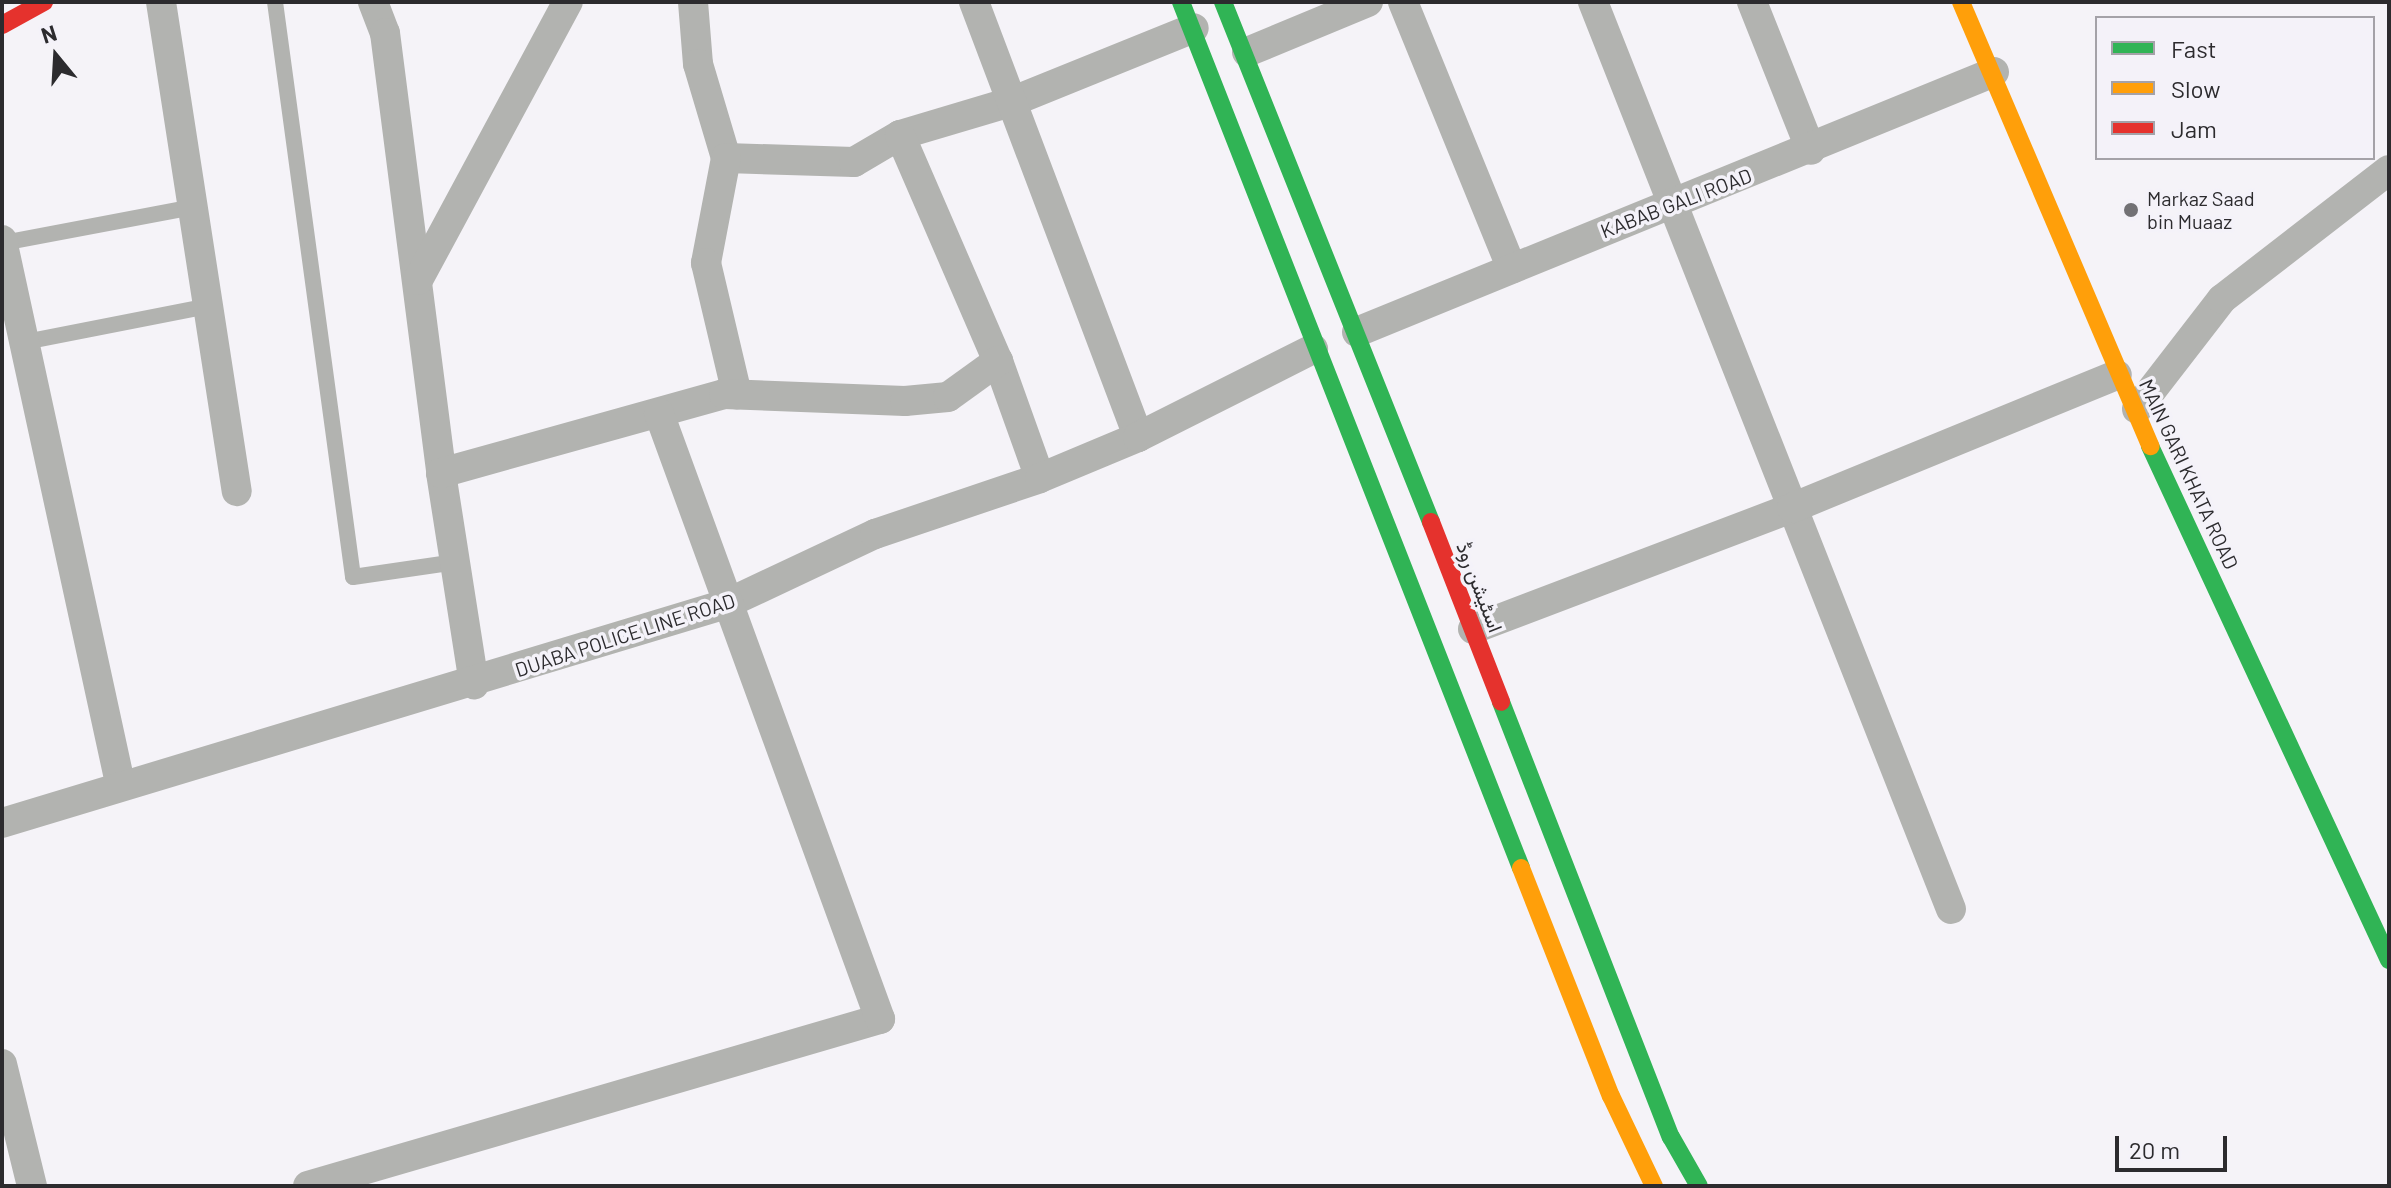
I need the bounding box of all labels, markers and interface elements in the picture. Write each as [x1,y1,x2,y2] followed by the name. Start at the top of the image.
[16,16,96,96] north arrow
[2095,16,2375,160] legend
[38,19,60,48] text: N
[2171,34,2216,63] text: Fast
[2171,74,2220,103] text: Slow
[2171,114,2217,143] text: Jam
[1597,163,1755,243] street label: KABAB GALI ROAD
[2147,186,2255,233] place label: Markaz Saad bin Muaaz
[2122,201,2140,219] marker: Markaz Saad bin Muaaz
[2134,375,2244,573] street label: MAIN GARI KHATA ROAD
[1452,538,1508,636] street label: اسٹیشن روڈ
[512,588,738,682] street label: DUABA POLICE LINE ROAD
[2119,1120,2231,1170] scale bar
[2129,1135,2180,1164] text: 20 m

